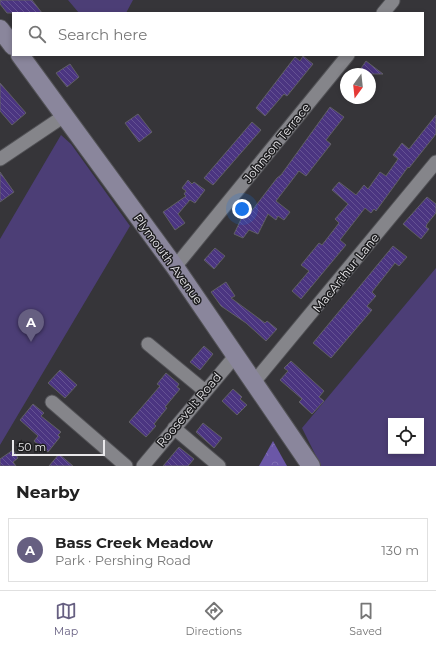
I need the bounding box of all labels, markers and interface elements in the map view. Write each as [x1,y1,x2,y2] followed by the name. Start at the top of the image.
[12,12,424,56] search box
[26,23,48,45] icon: search
[58,25,147,44] text: Search here
[340,68,376,104] north arrow
[239,100,313,186] street label: Johnson Terrace
[232,199,252,219] your location
[131,211,206,307] street label: Plymouth Avenue
[309,230,382,315] street label: MacArthur Lane
[18,309,44,342] pin: A
[153,369,224,450] street label: Roosevelt Road
[388,418,424,454] map controls
[388,418,424,454] button: locate
[12,438,105,457] scale bar
[18,440,46,454] text: 50 m
[16,482,80,502] text: Nearby
[55,533,213,552] text: Bass Creek Meadow
[25,542,35,558] text: A
[381,542,419,558] text: 130 m
[55,552,191,568] text: Park · Pershing Road
[54,600,78,638] tab: Map
[186,600,242,638] tab: Directions
[349,600,382,638] tab: Saved

